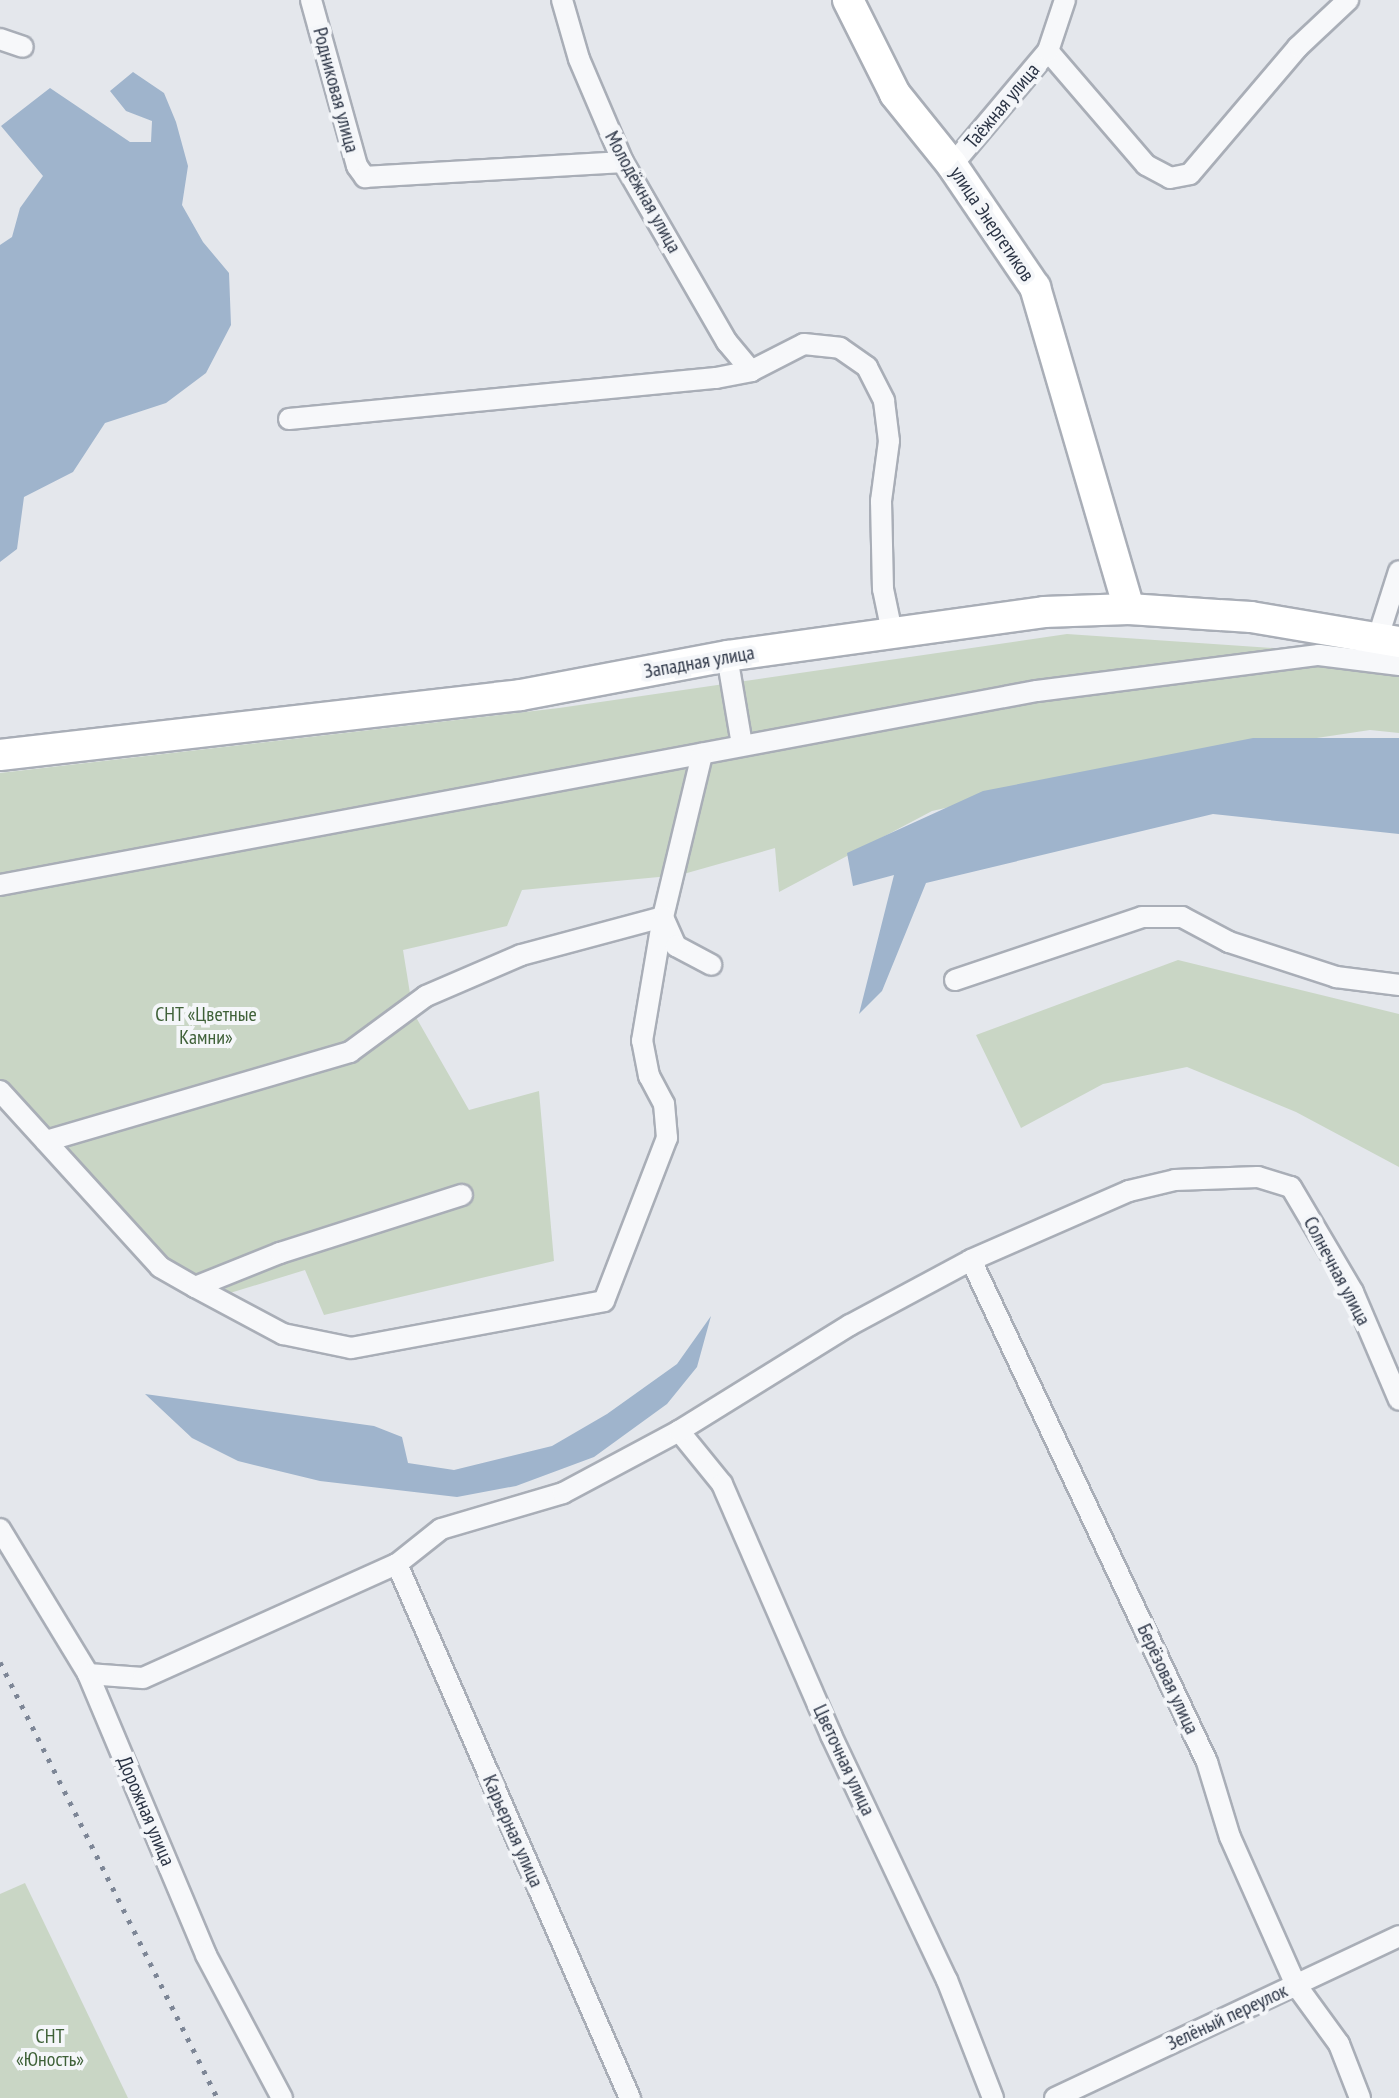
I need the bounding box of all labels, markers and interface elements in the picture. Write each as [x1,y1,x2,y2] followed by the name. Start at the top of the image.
[308,25,364,155] street label: Родниковая улица
[959,59,1045,153] street label: Таёжная улица
[600,127,686,257] street label: Молодёжная улица
[945,162,1039,286] street label: улица Энергетиков
[642,640,756,684] street label: Западная улица
[155,1002,257,1049] park label: СНТ «Цветные Камни»
[1298,1212,1376,1330] street label: Солнечная улица
[1132,1620,1204,1738] street label: Берёзовая улица
[808,1701,880,1819] street label: Цветочная улица
[112,1753,180,1869] street label: Дорожная улица
[478,1771,548,1891] street label: Карьерная улица
[1163,1978,1291,2056] street label: Зелёный переулок
[16,2025,84,2072] park label: СНТ «Юность»

